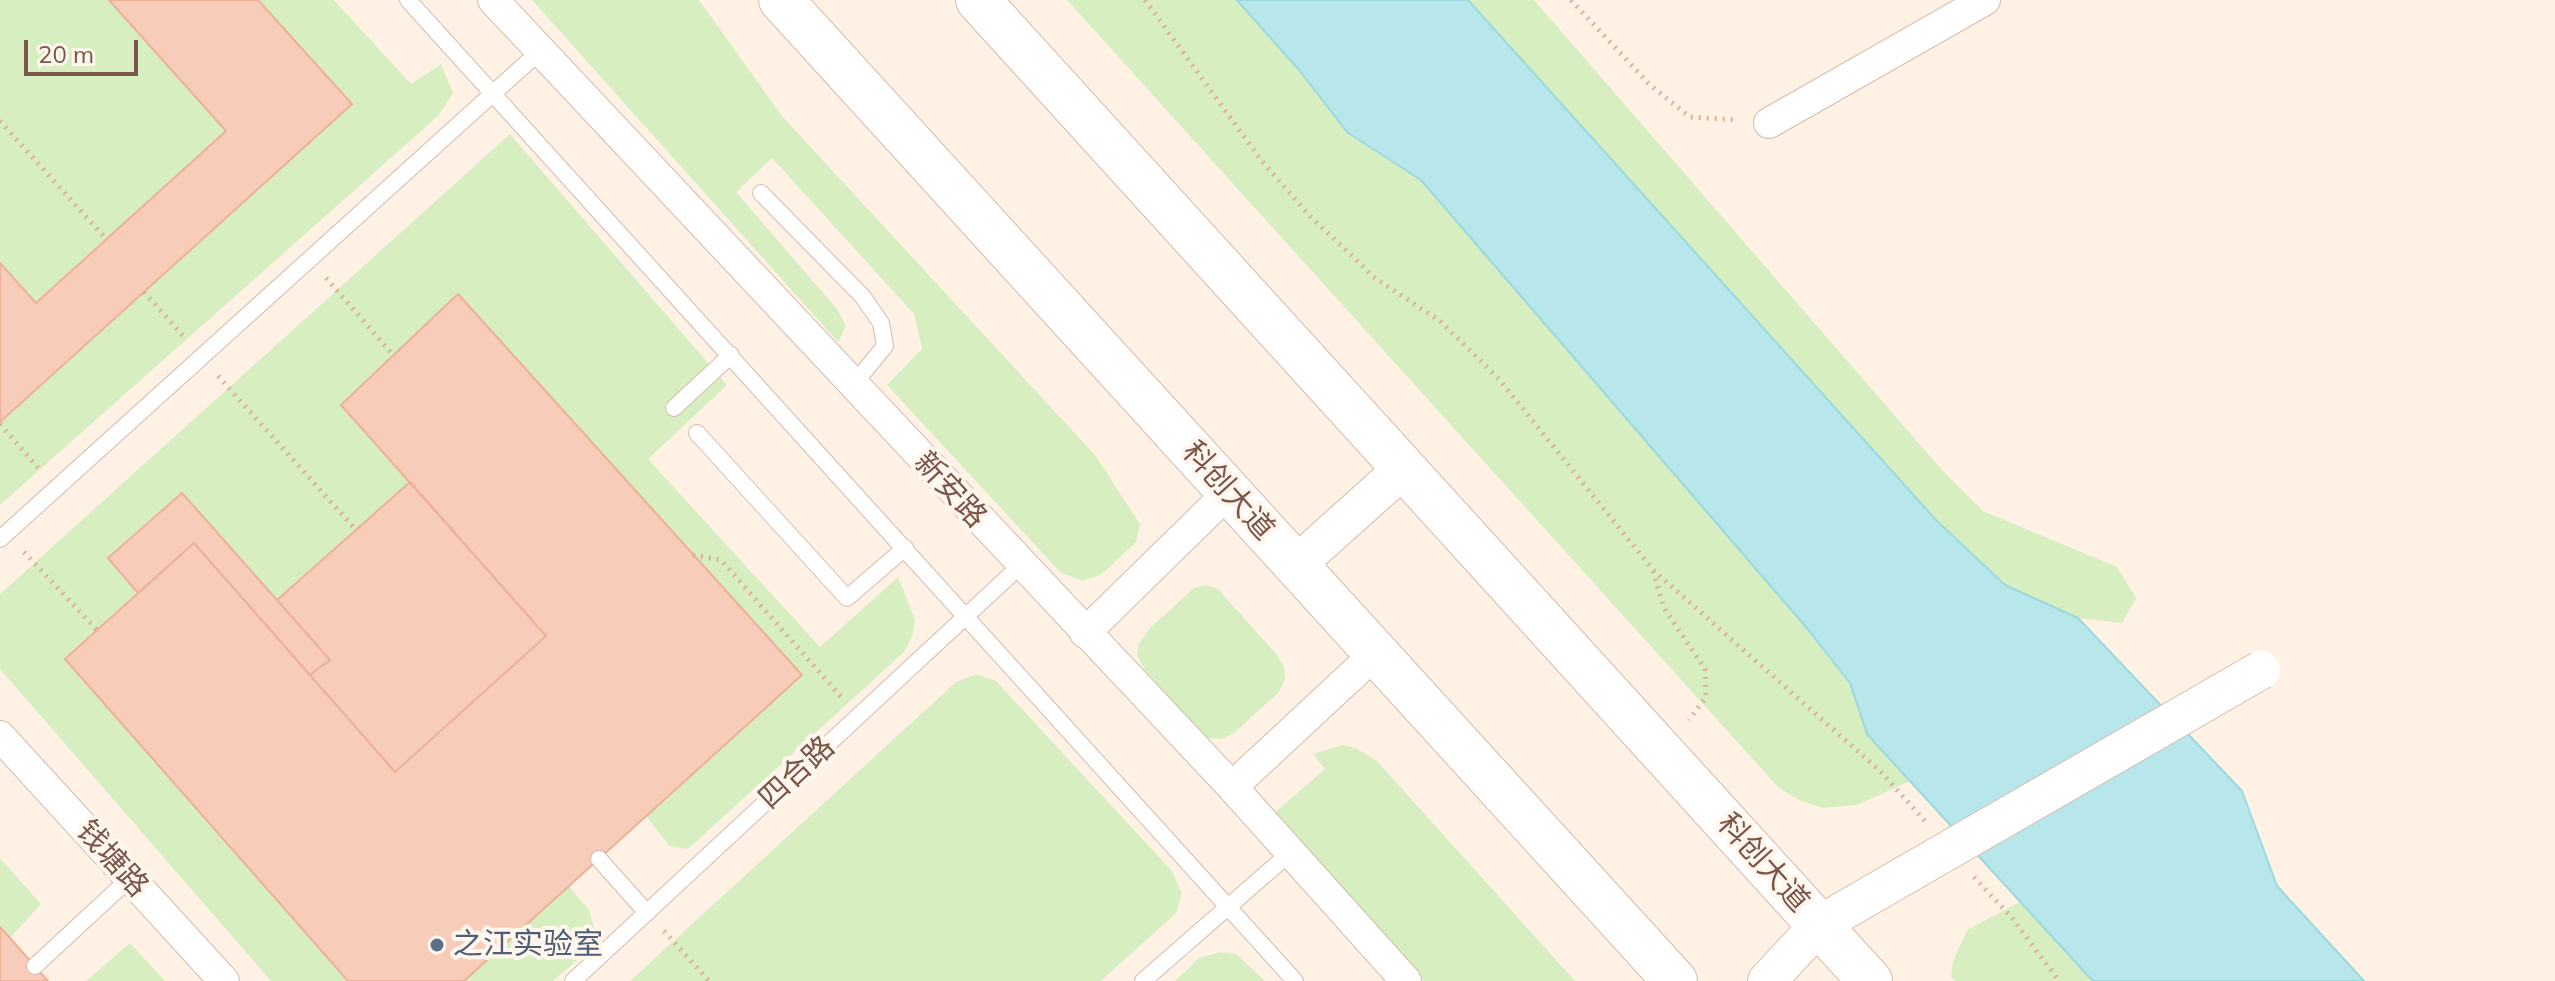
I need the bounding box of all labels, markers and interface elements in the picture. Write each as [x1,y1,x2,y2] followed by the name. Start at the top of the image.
[28,24,142,74] scale bar
[38,39,94,69] text: 20 m
[1174,434,1282,548] street label: 科创大道
[906,445,994,535] street label: 新安路
[752,729,842,817] street label: 四合路
[1709,806,1817,920] street label: 科创大道
[69,814,155,904] street label: 钱塘路
[453,927,603,963] place label: 之江实验室
[428,936,446,954] marker: 之江实验室

